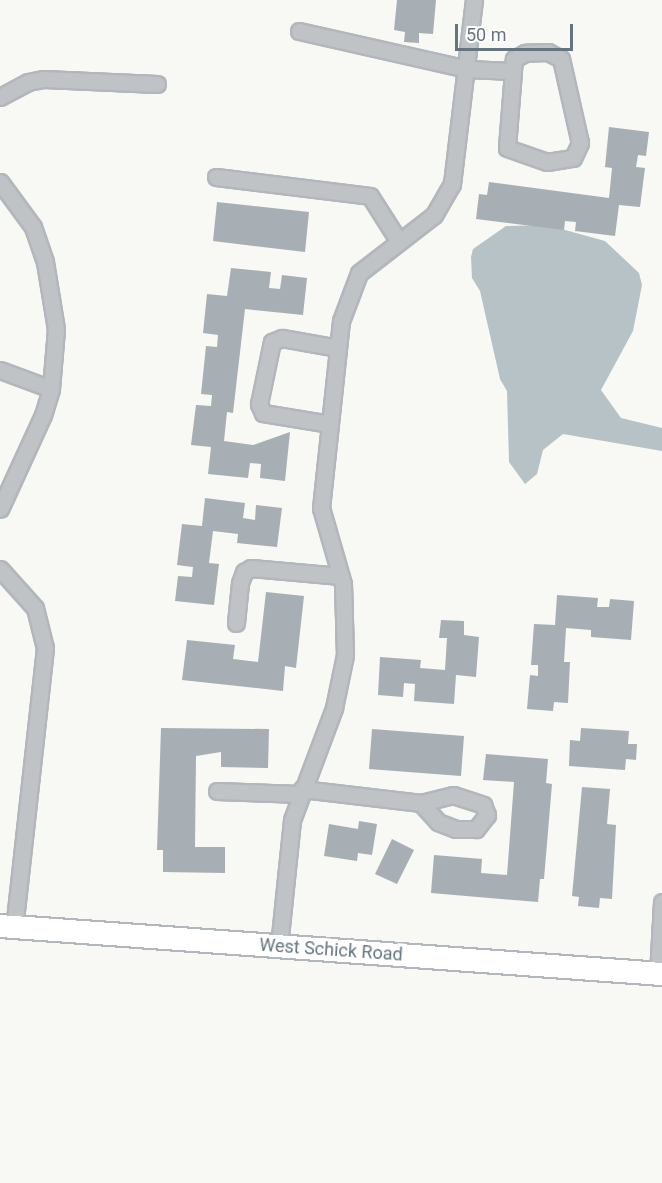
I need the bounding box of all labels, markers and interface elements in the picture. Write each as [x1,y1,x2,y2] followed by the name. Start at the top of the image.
[458,12,576,50] scale bar
[466,24,506,45] text: 50 m
[259,934,403,966] street label: West Schick Road

